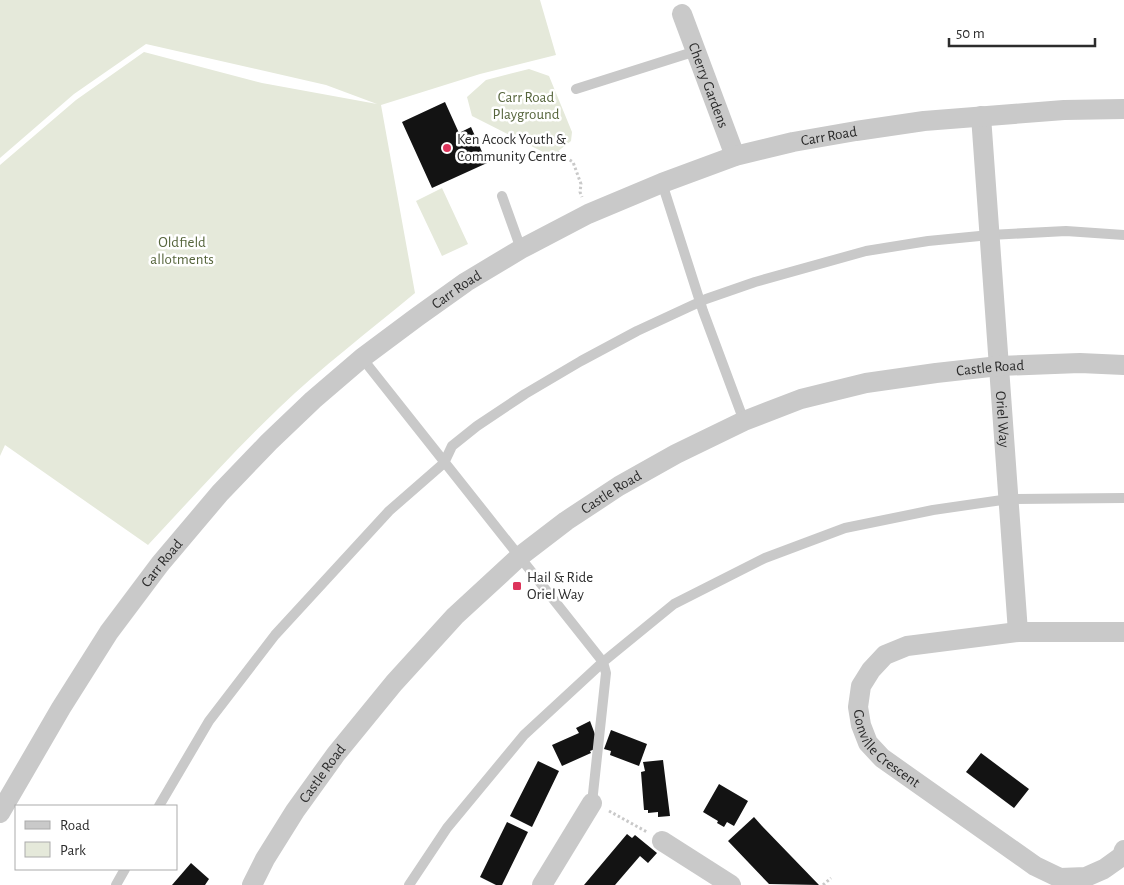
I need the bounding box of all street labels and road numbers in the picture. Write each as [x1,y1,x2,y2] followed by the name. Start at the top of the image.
[686,41,731,130] street label: Cherry Gardens
[800,123,858,148] street label: Carr Road
[429,267,484,312] street label: Carr Road
[955,358,1025,378] street label: Castle Road
[993,390,1012,449] street label: Oriel Way
[578,468,644,517] street label: Castle Road
[138,536,185,590] street label: Carr Road
[851,708,923,790] street label: Gonville Crescent
[296,741,348,805] street label: Castle Road

